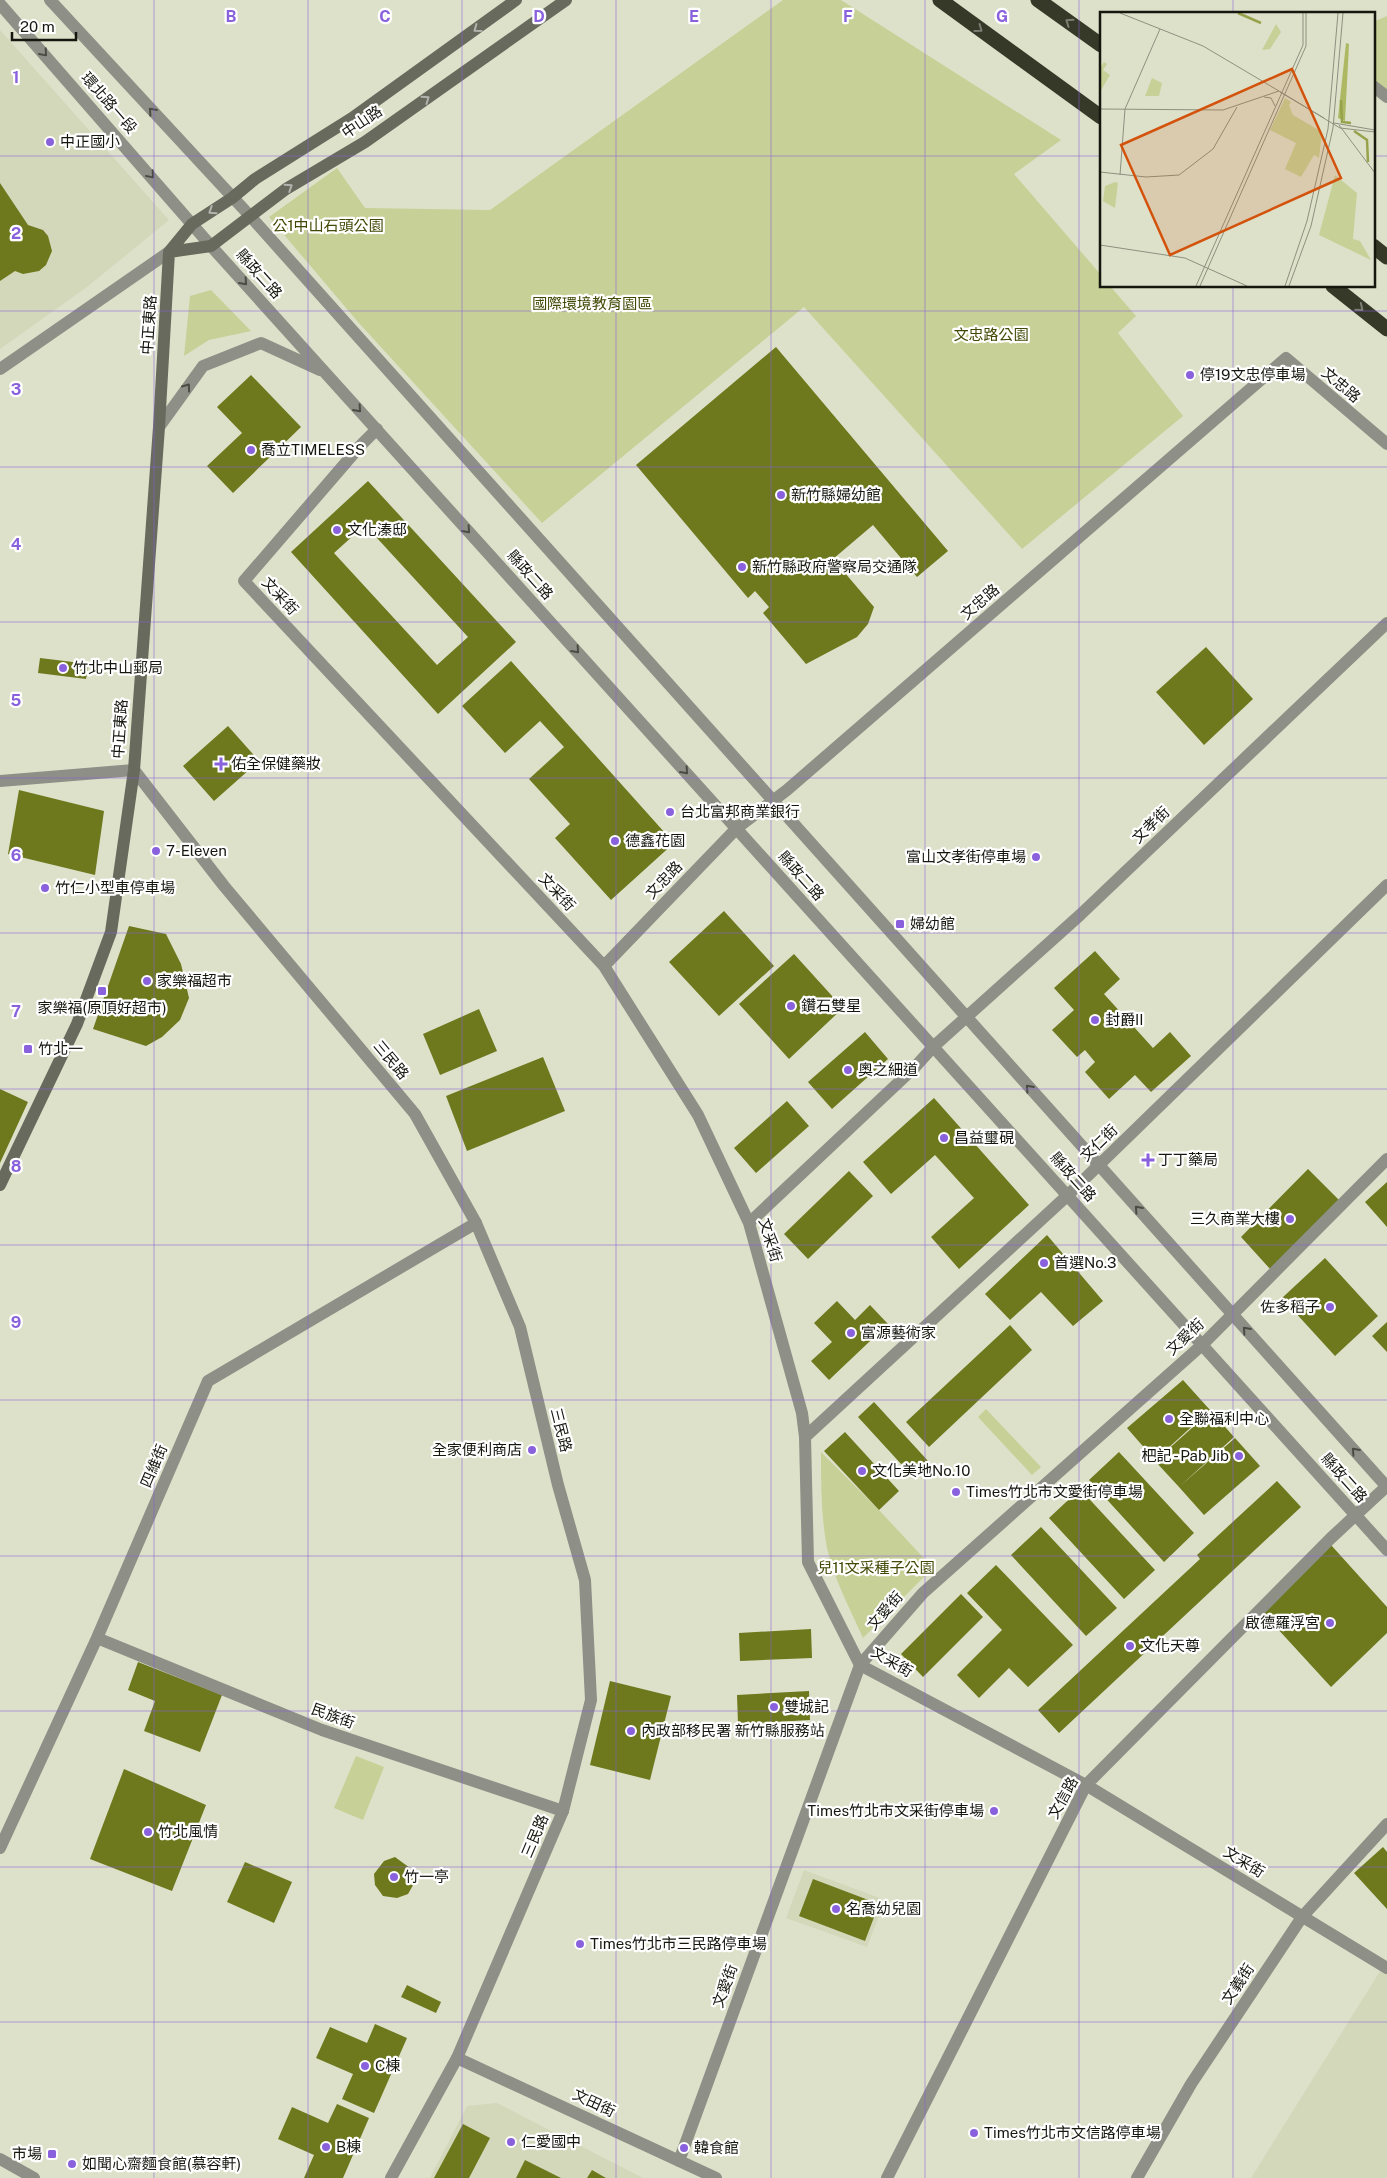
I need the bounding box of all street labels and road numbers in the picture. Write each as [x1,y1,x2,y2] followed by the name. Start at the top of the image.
[78,69,140,137] street label: 環北路一段
[338,102,385,141] street label: 中山路
[233,246,286,302] street label: 縣政二路
[138,294,159,355] street label: 中正東路
[1319,364,1364,406] street label: 文忠路
[504,547,557,603] street label: 縣政二路
[259,573,302,618] street label: 文采街
[957,580,1002,623] street label: 文忠路
[109,698,130,759] street label: 中正東路
[1129,803,1173,846] street label: 文孝街
[775,848,828,904] street label: 縣政二路
[642,858,685,902] street label: 文忠路
[536,869,579,914] street label: 文采街
[370,1037,412,1082] street label: 三民路
[1077,1121,1121,1164] street label: 文仁街
[1047,1149,1100,1205] street label: 縣政二路
[756,1216,785,1264] street label: 文采街
[1162,1315,1207,1358] street label: 文愛街
[548,1406,575,1454] street label: 三民路
[137,1442,170,1490] street label: 四維街
[1318,1450,1371,1506] street label: 縣政二路
[863,1588,906,1633] street label: 文愛街
[869,1643,916,1680] street label: 文采街
[309,1700,357,1731] street label: 民族街
[1044,1774,1081,1822] street label: 文信路
[518,1812,551,1860] street label: 三民路
[1221,1843,1268,1880] street label: 文采街
[1218,1960,1257,2007] street label: 文義街
[709,1962,740,2010] street label: 文愛街
[570,2085,618,2120] street label: 文田街

